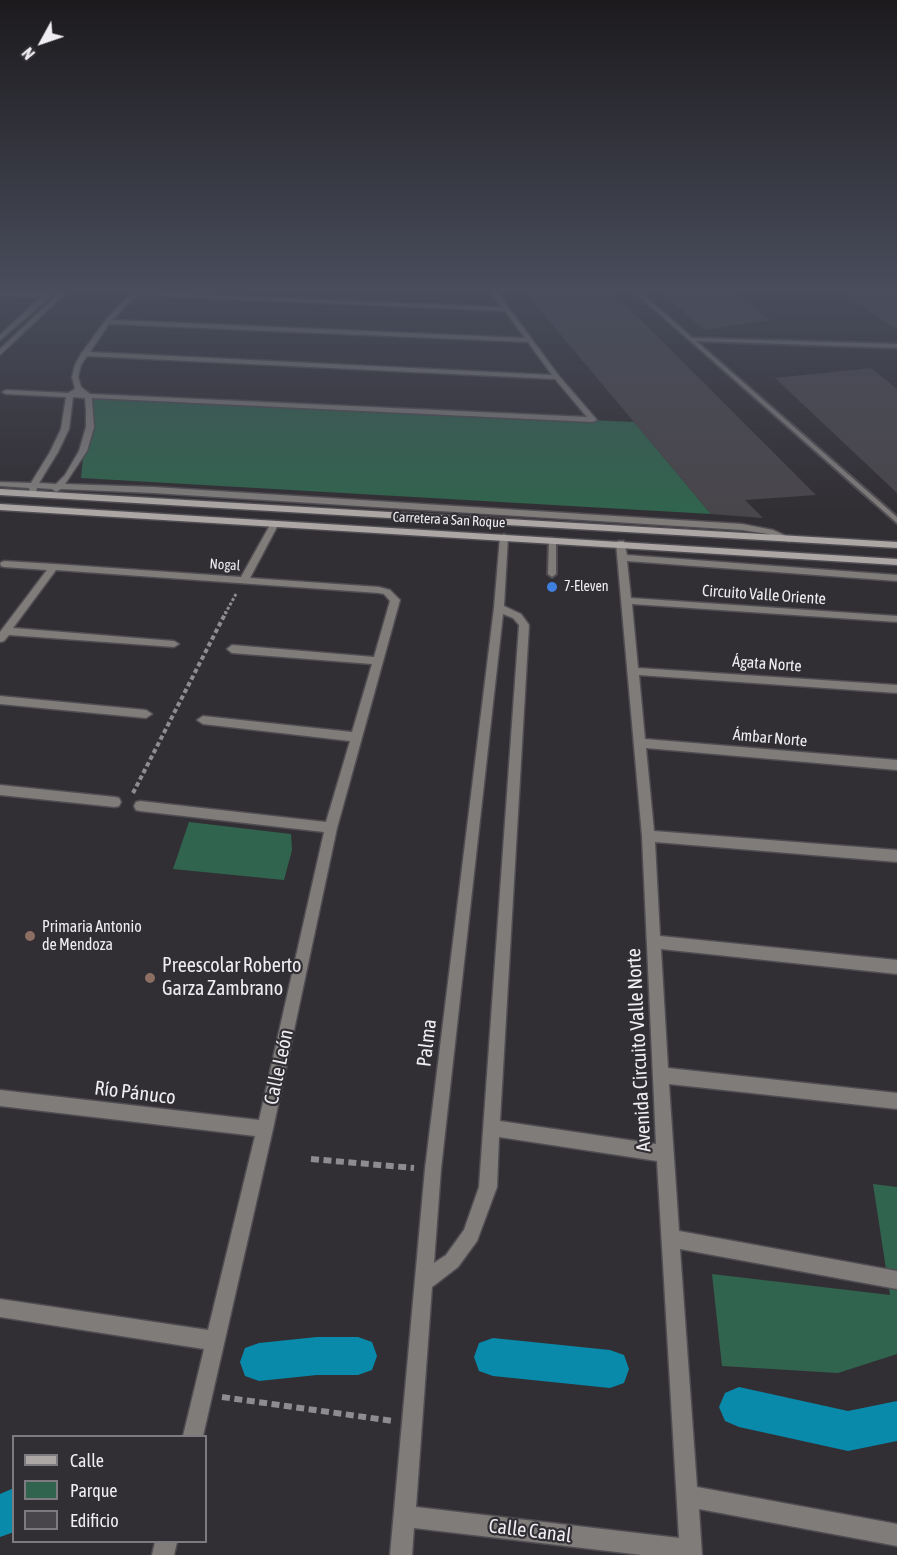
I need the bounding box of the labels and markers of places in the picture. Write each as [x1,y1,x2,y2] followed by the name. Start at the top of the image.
[564,579,609,595] place label: 7-Eleven
[545,580,559,594] marker: 7-Eleven
[42,917,142,955] place label: Primaria Antonio de Mendoza
[23,929,37,943] marker: Primaria Antonio de Mendoza
[162,954,301,1001] place label: Preescolar Roberto Garza Zambrano
[143,971,157,985] marker: Preescolar Roberto Garza Zambrano

